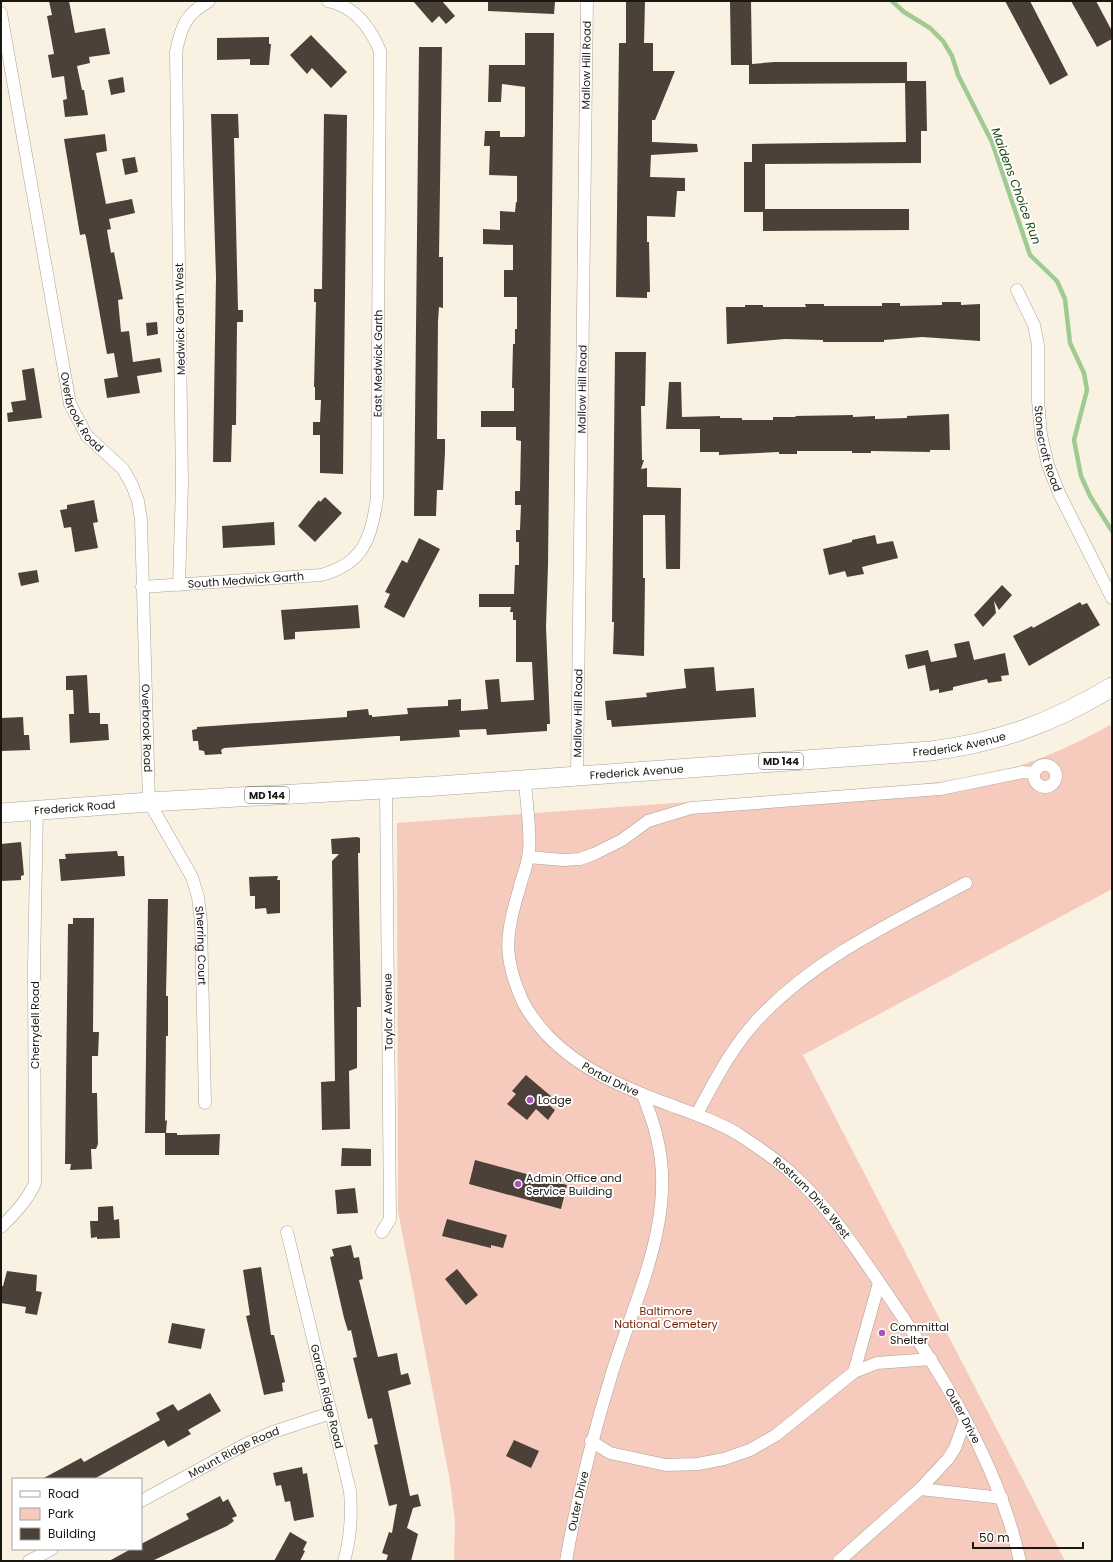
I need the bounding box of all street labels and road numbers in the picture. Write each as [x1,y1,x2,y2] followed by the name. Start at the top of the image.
[578,21,595,110] street label: Mallow Hill Road
[171,263,189,375] street label: Medwick Garth West
[370,310,386,417] street label: East Medwick Garth
[573,345,591,433] street label: Mallow Hill Road
[56,371,107,455] street label: Overbrook Road
[1030,405,1066,494] street label: Stonecroft Road
[187,568,304,592] street label: South Medwick Garth
[569,669,586,757] street label: Mallow Hill Road
[138,684,156,773] street label: Overbrook Road
[912,728,1008,760] street label: Frederick Avenue
[759,753,803,769] road number: MD 144
[589,761,684,783] street label: Frederick Avenue
[245,787,289,803] road number: MD 144
[34,797,116,819] street label: Frederick Road
[191,905,210,985] street label: Sherring Court
[379,973,397,1051] street label: Taylor Avenue
[27,981,43,1069] street label: Cherrydell Road
[579,1058,642,1100] street label: Portal Drive
[770,1153,854,1242] street label: Rostrum Drive West
[307,1342,347,1450] street label: Garden Ridge Road
[941,1385,984,1446] street label: Outer Drive
[185,1422,281,1482] street label: Mount Ridge Road
[564,1469,593,1533] street label: Outer Drive

